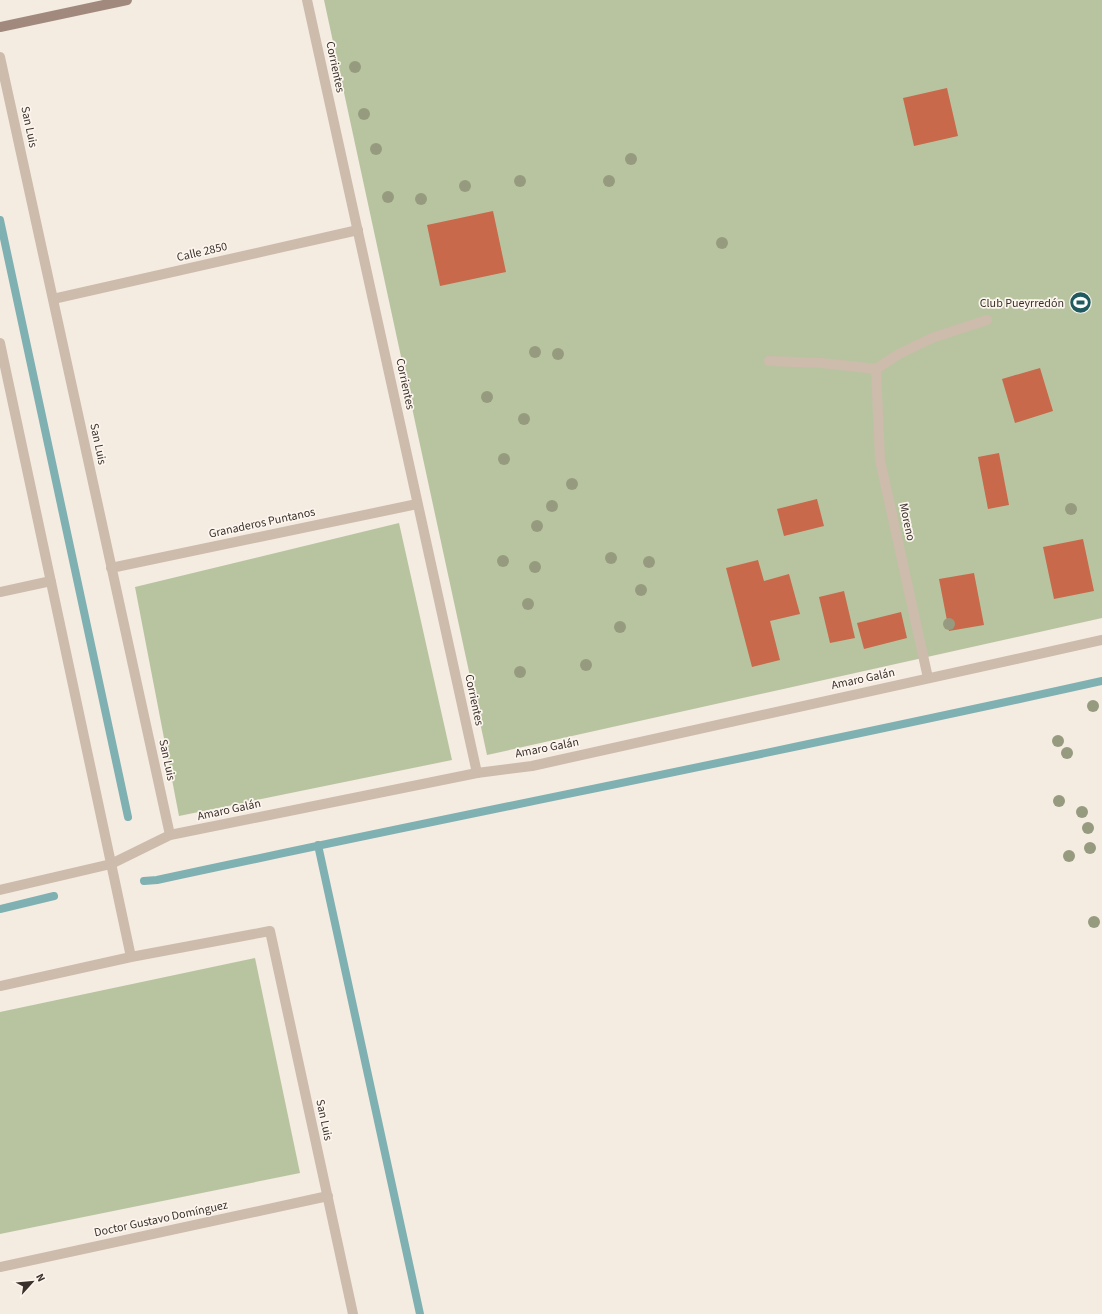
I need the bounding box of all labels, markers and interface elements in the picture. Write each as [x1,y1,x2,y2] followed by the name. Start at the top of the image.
[321,40,349,94] street label: Corrientes
[16,105,42,149] street label: San Luis
[175,238,229,266] street label: Calle 2850
[1067,290,1093,316] sports icon: Club Pueyrredón
[980,295,1064,312] place label: Club Pueyrredón
[391,357,419,411] street label: Corrientes
[85,422,111,466] street label: San Luis
[895,502,919,542] street label: Moreno
[207,503,317,543] street label: Granaderos Puntanos
[830,664,896,694] street label: Amaro Galán
[460,673,488,727] street label: Corrientes
[514,733,580,763] street label: Amaro Galán
[154,738,180,782] street label: San Luis
[196,795,262,825] street label: Amaro Galán
[311,1098,337,1142] street label: San Luis
[93,1197,229,1241] street label: Doctor Gustavo Domínguez
[12,1262,52,1302] north arrow
[32,1271,49,1284] text: N

